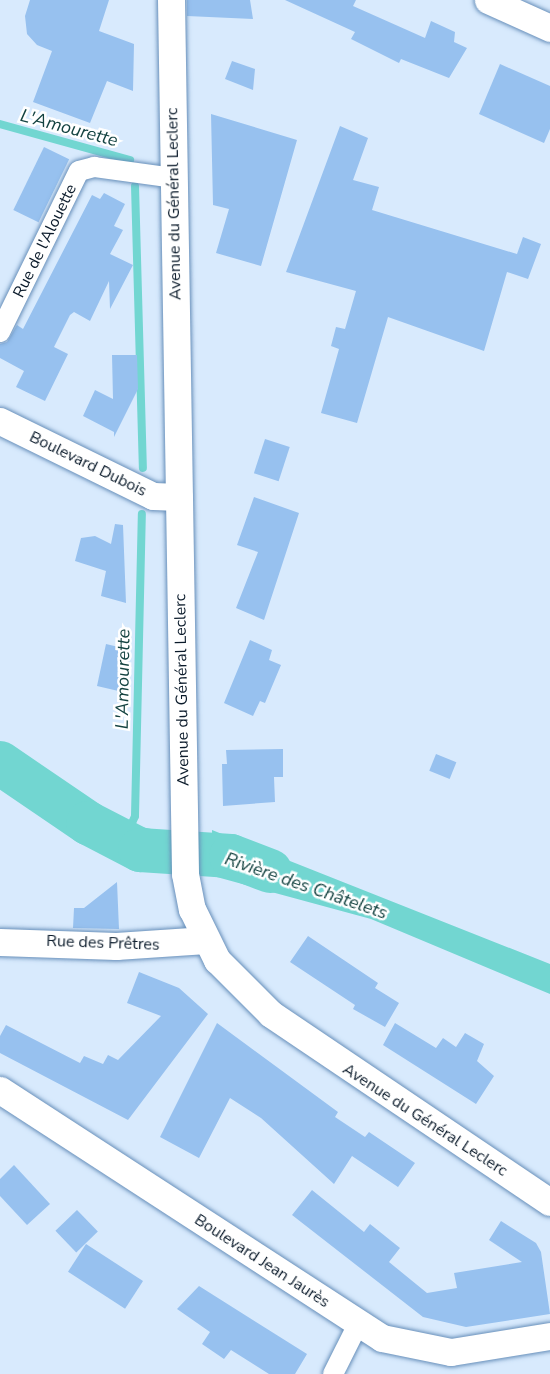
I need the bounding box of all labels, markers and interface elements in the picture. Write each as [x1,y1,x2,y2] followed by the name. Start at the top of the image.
[18,105,120,151] water label: L'Amourette
[163,108,185,300] street label: Avenue du Général Leclerc
[9,181,81,301] street label: Rue de l'Alouette
[26,427,150,501] street label: Boulevard Dubois
[171,594,193,786] street label: Avenue du Général Leclerc
[111,629,135,729] water label: L'Amourette
[222,848,390,924] water label: Rivière des Châtelets
[46,931,160,955] street label: Rue des Prêtres
[339,1060,511,1180] street label: Avenue du Général Leclerc
[191,1210,333,1312] street label: Boulevard Jean Jaurès

